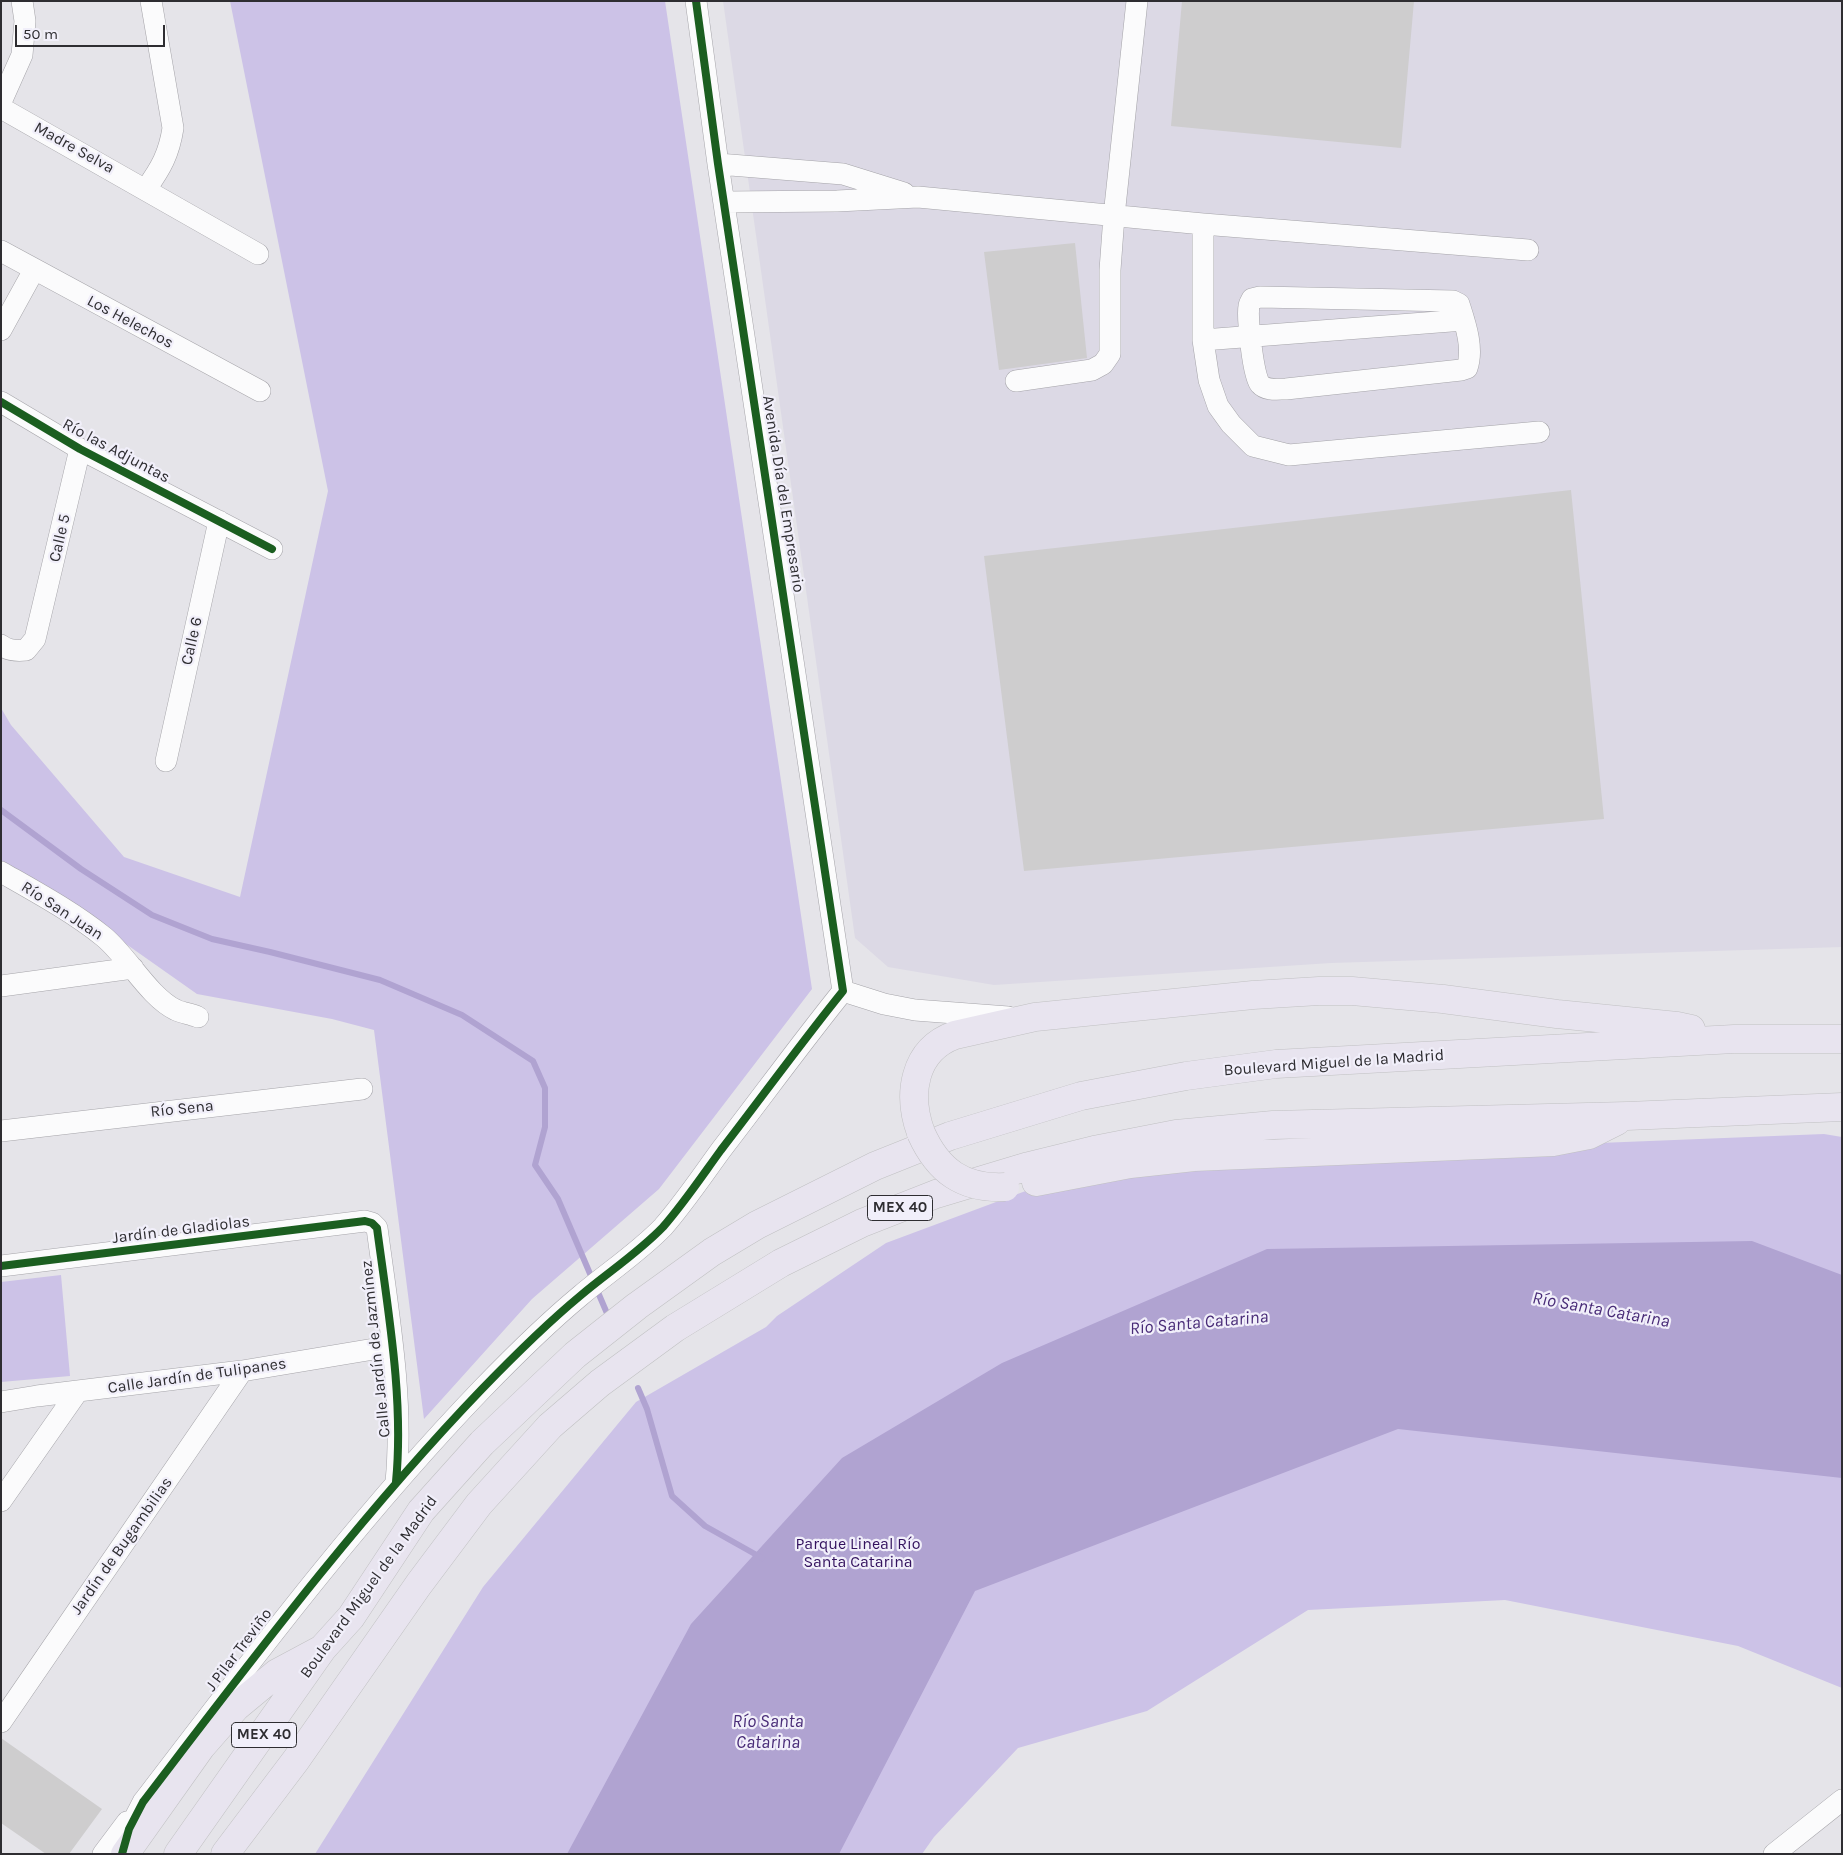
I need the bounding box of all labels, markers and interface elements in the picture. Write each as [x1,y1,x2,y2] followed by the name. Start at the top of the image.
[18,15,168,47] scale bar
[23,25,58,43] text: 50 m
[30,118,118,178] street label: Madre Selva
[84,291,176,353] street label: Los Helechos
[758,394,808,594] street label: Avenida Día del Empresario
[59,415,173,487] street label: Río las Adjuntas
[45,512,75,564] street label: Calle 5
[177,615,207,667] street label: Calle 6
[17,877,107,945] street label: Río San Juan
[1223,1046,1445,1080] street label: Boulevard Miguel de la Madrid
[149,1096,215,1122] street label: Río Sena
[868,1196,932,1220] road number: MEX 40
[111,1212,251,1248] street label: Jardín de Gladiolas
[357,1260,395,1438] street label: Calle Jardín de Jazmínez
[1531,1287,1671,1333] water label: Río Santa Catarina
[1129,1306,1269,1340] water label: Río Santa Catarina
[106,1354,288,1398] street label: Calle Jardín de Tulipanes
[67,1474,177,1618] street label: Jardín de Bugambilias
[296,1492,442,1682] street label: Boulevard Miguel de la Madrid
[795,1534,921,1572] park label: Parque Lineal Río Santa Catarina
[202,1605,276,1695] street label: J Pilar Treviño
[732,1711,804,1754] water label: Río Santa Catarina
[232,1722,296,1748] road number: MEX 40

